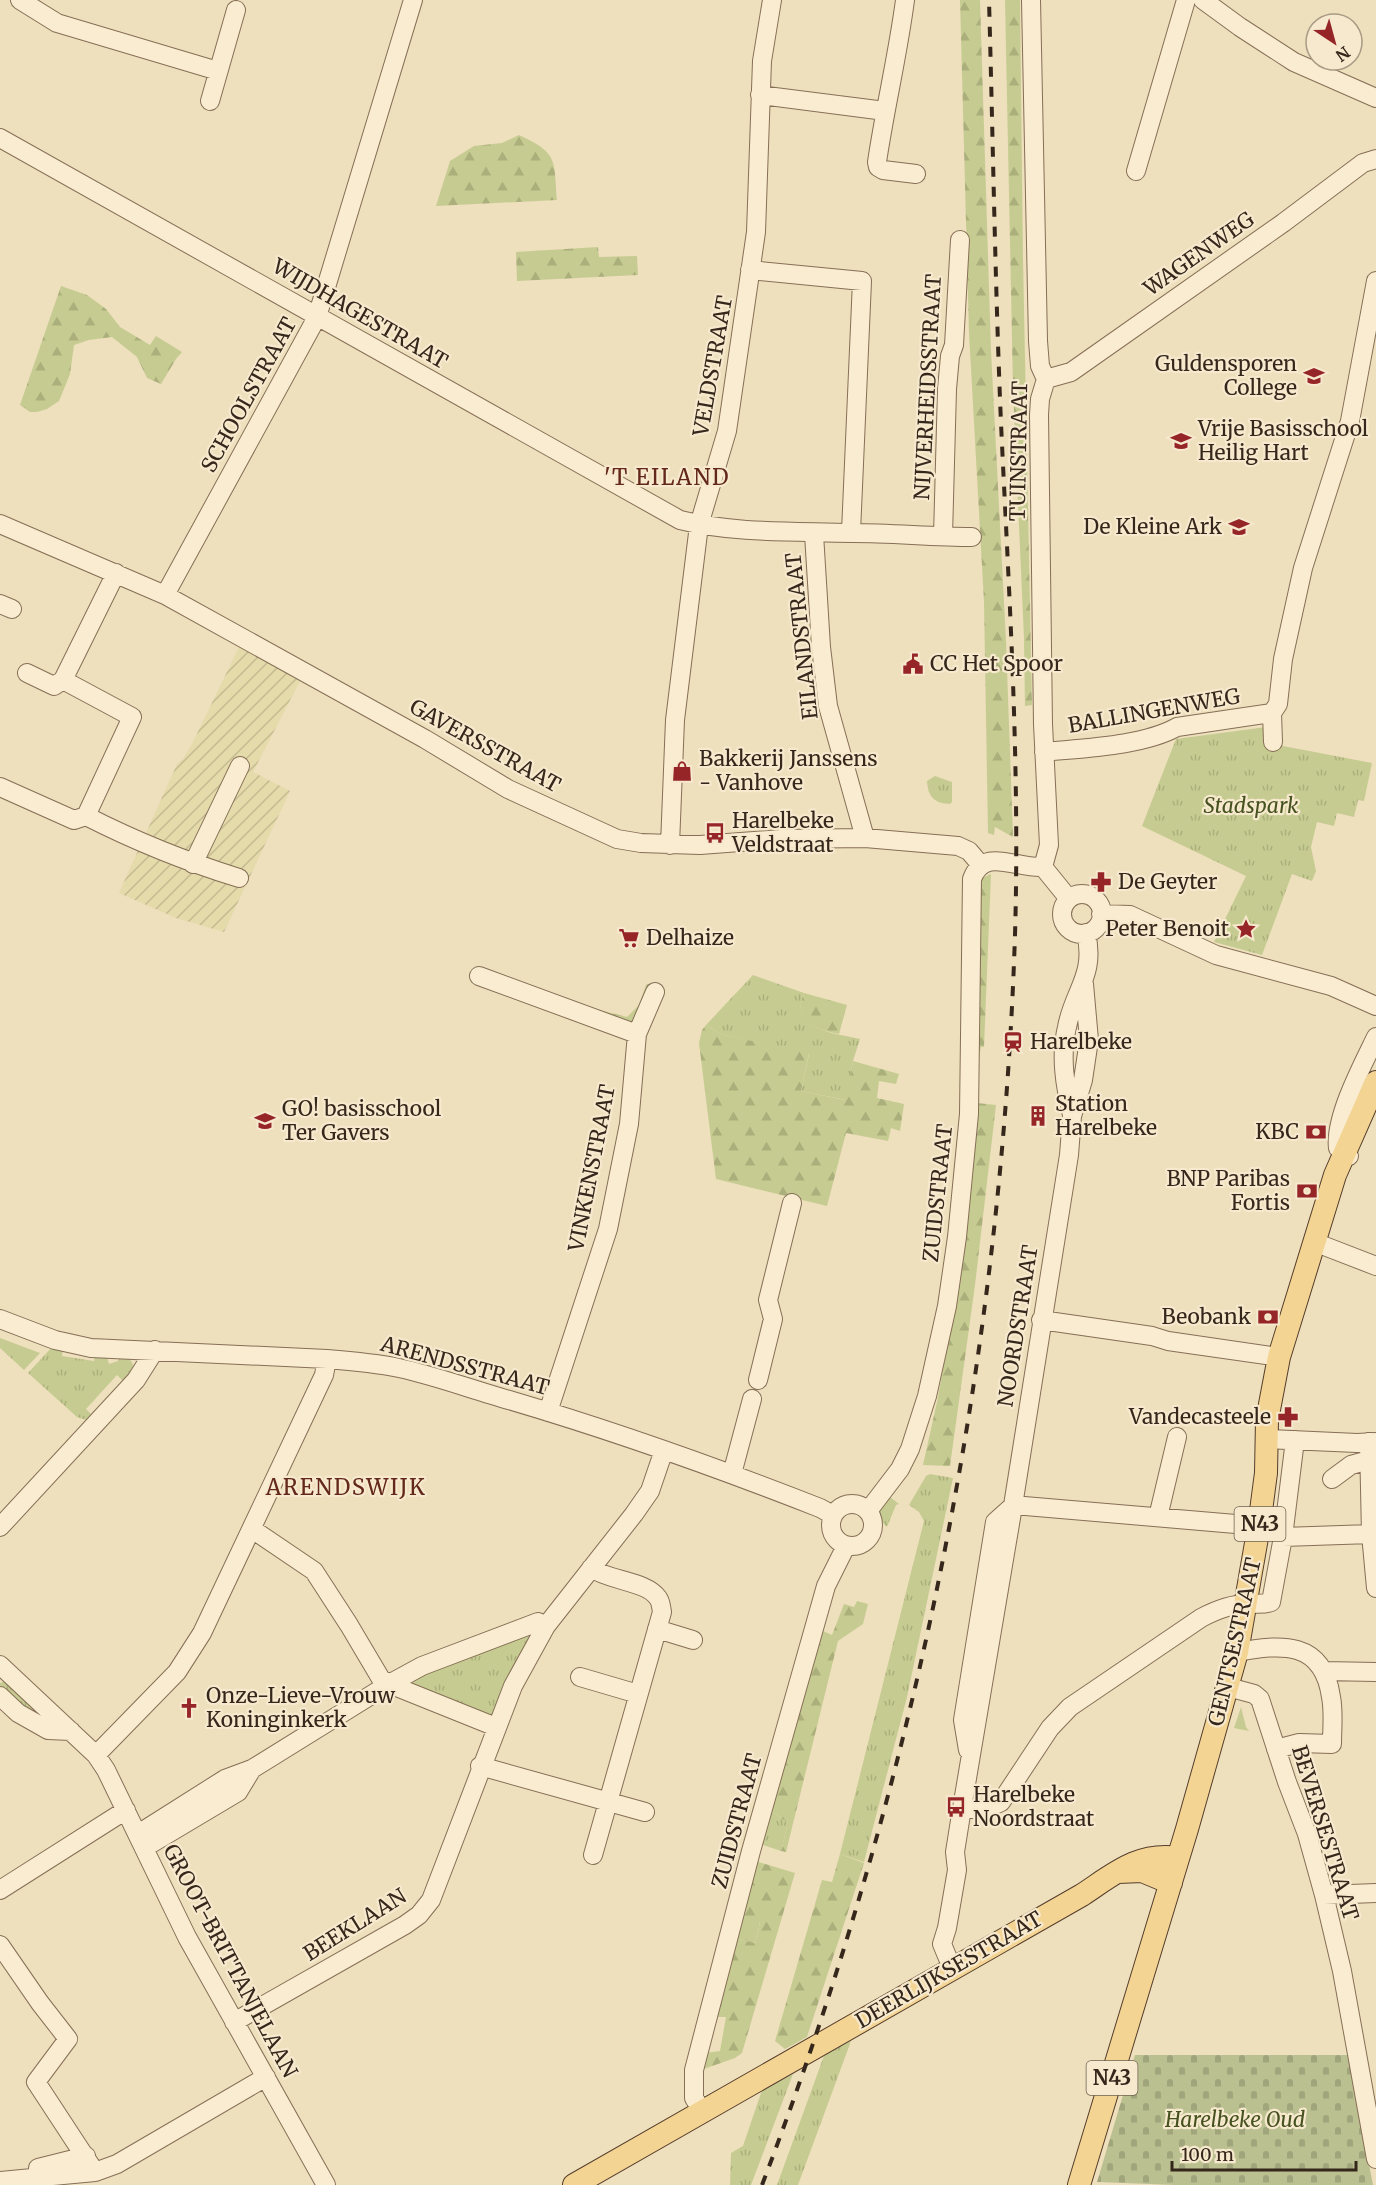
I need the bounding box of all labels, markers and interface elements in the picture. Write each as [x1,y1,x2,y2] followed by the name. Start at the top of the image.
[1304,12,1364,72] north arrow
[1332,42,1354,66] text: N
[1137,206,1259,302] street label: WAGENWEG
[267,252,453,375] street label: WIJDHAGESTRAAT
[908,273,947,501] street label: NIJVERHEIDSSTRAAT
[687,293,738,439] street label: VELDSTRAAT
[195,312,302,477] street label: SCHOOLSTRAAT
[1155,350,1297,401] place label: Guldensporen College
[1302,364,1326,388] school or university icon: Guldensporen College
[1004,380,1033,521] street label: TUINSTRAAT
[1197,415,1369,466] place label: Vrije Basisschool Heilig Hart
[1169,429,1193,453] school or university icon: Vrije Basisschool Heilig Hart
[604,463,730,491] district label: 'T EILAND
[1083,513,1223,540] place label: De Kleine Ark
[1227,515,1251,539] school or university icon: De Kleine Ark
[779,551,824,721] street label: EILANDSTRAAT
[930,650,1063,677] place label: CC Het Spoor
[901,652,925,676] public building icon: CC Het Spoor
[1066,682,1242,739] street label: BALLINGENWEG
[405,693,566,798] street label: GAVERSSTRAAT
[699,745,878,796] place label: Bakkerij Janssens - Vanhove
[670,759,694,783] shop icon: Bakkerij Janssens - Vanhove
[1204,792,1299,819] park label: Stadspark
[731,807,834,858] place label: Harelbeke Veldstraat
[703,821,727,845] bus stop icon: Harelbeke Veldstraat
[1118,868,1217,895] place label: De Geyter
[1089,870,1113,894] pharmacy icon: De Geyter
[1105,915,1229,942] place label: Peter Benoit
[1234,917,1258,941] place icon: Peter Benoit
[646,924,734,951] place label: Delhaize
[617,926,641,950] supermarket icon: Delhaize
[1030,1028,1132,1055] place label: Harelbeke
[1001,1030,1025,1054] station icon: Harelbeke
[562,1082,621,1255] street label: VINKENSTRAAT
[1055,1090,1157,1141] place label: Station Harelbeke
[282,1095,442,1146] place label: GO! basisschool Ter Gavers
[1026,1104,1050,1128] building icon: Station Harelbeke
[253,1109,277,1133] school or university icon: GO! basisschool Ter Gavers
[1255,1118,1299,1145] place label: KBC
[1304,1120,1328,1144] bank icon: KBC
[917,1122,958,1263] street label: ZUIDSTRAAT
[1166,1165,1290,1216] place label: BNP Paribas Fortis
[1295,1179,1319,1203] bank icon: BNP Paribas Fortis
[991,1243,1044,1409] street label: NOORDSTRAAT
[1162,1303,1252,1330] place label: Beobank
[1256,1305,1280,1329] bank icon: Beobank
[377,1330,553,1401] street label: ARENDSSTRAAT
[1128,1403,1271,1430] place label: Vandecasteele
[1276,1405,1300,1429] pharmacy icon: Vandecasteele
[265,1473,426,1501] district label: ARENDSWIJK
[1234,1507,1286,1541] road number: N43
[1202,1555,1267,1729] street label: GENTSESTRAAT
[206,1682,395,1733] place label: Onze-Lieve-Vrouw Koninginkerk
[177,1696,201,1720] church icon: Onze-Lieve-Vrouw Koninginkerk
[1286,1742,1365,1924] street label: BEVERSESTRAAT
[706,1750,768,1891] street label: ZUIDSTRAAT
[973,1781,1094,1832] place label: Harelbeke Noordstraat
[944,1795,968,1819] bus stop icon: Harelbeke Noordstraat
[157,1839,304,2082] street label: GROOT-BRITTANJELAAN
[298,1882,411,1967] street label: BEEKLAAN
[850,1905,1047,2034] street label: DEERLIJKSESTRAAT
[1086,2061,1138,2095] road number: N43
[1164,2106,1305,2133] park label: Harelbeke Oud
[1172,2134,1356,2172] scale bar
[1181,2143,1234,2166] text: 100 m

